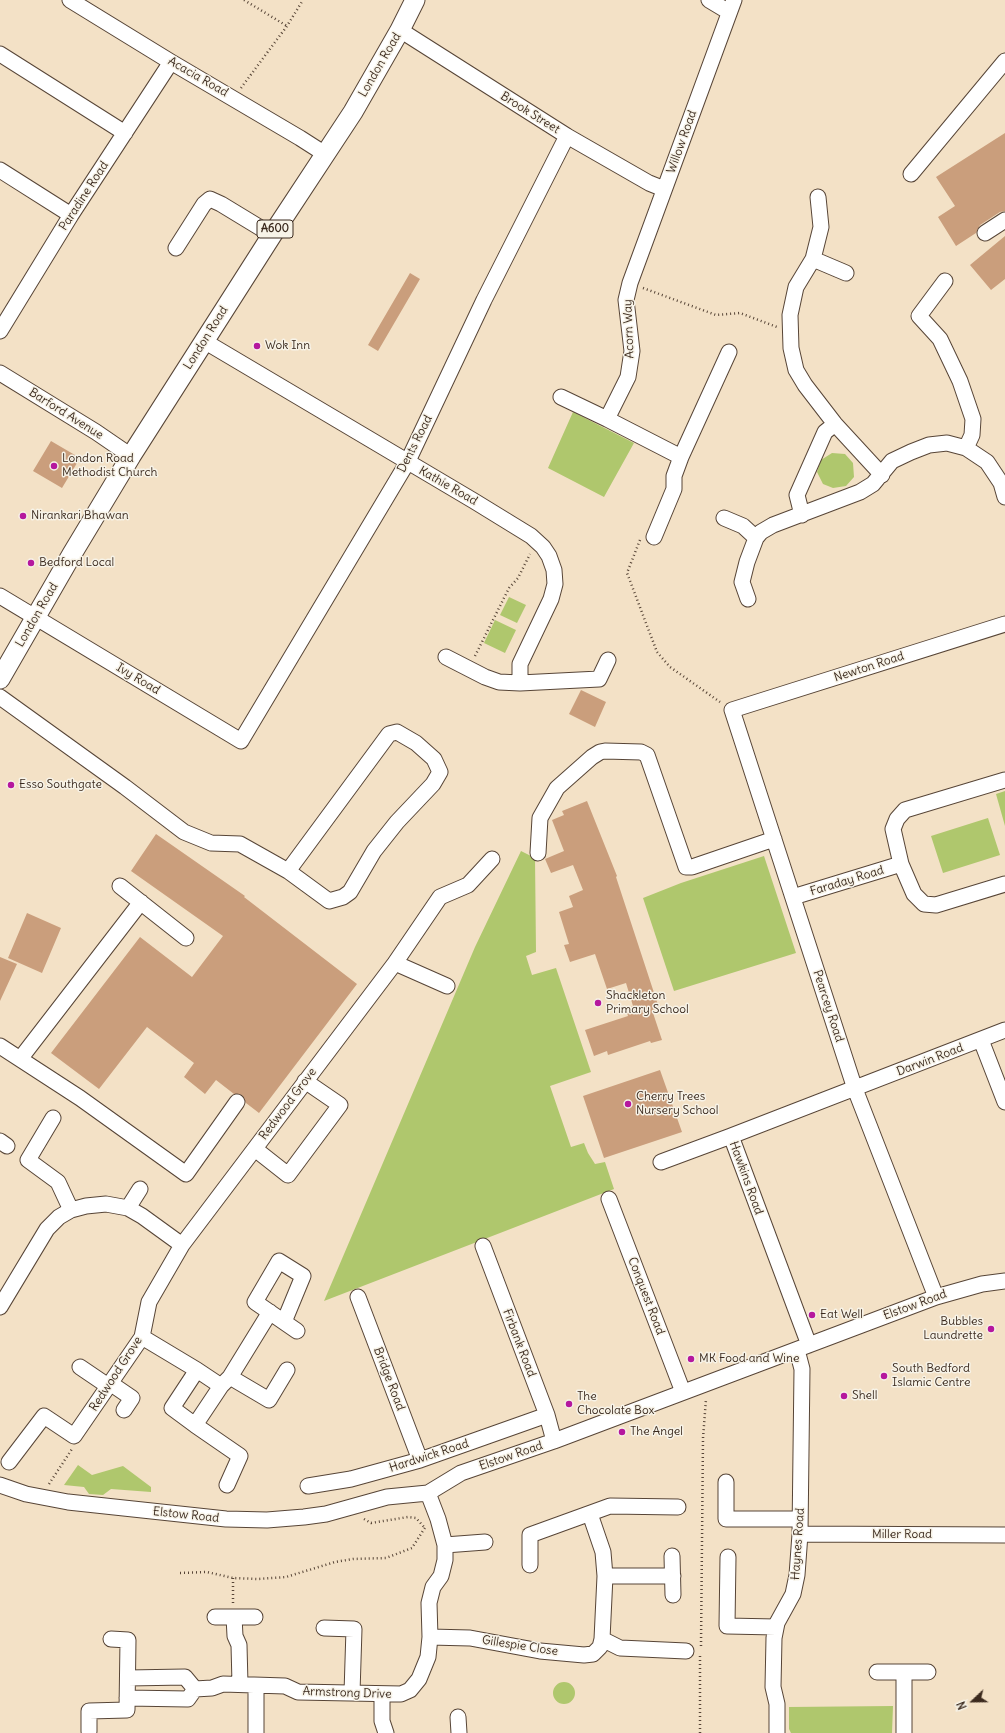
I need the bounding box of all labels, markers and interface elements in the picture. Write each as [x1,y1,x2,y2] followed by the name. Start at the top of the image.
[356,30,404,100] street label: London Road
[165,54,231,100] street label: Acacia Road
[498,89,562,137] street label: Brook Street
[664,108,700,176] street label: Willow Road
[56,159,112,233] street label: Paradine Road
[257,220,293,238] road number: A600
[621,299,637,359] street label: Acorn Way
[181,304,231,372] street label: London Road
[265,339,310,353] place label: Wok Inn
[252,341,262,351] marker: Wok Inn
[26,385,106,443] street label: Barford Avenue
[394,413,436,475] street label: Dents Road
[62,452,158,480] place label: London Road Methodist Church
[49,461,59,471] marker: London Road Methodist Church
[416,463,480,509] street label: Kathie Road
[31,509,129,523] place label: Nirankari Bhawan
[18,511,28,521] marker: Nirankari Bhawan
[39,556,114,570] place label: Bedford Local
[26,558,36,568] marker: Bedford Local
[13,580,61,650] street label: London Road
[832,649,906,685] street label: Newton Road
[114,660,162,698] street label: Ivy Road
[19,778,102,792] place label: Esso Southgate
[6,780,16,790] marker: Esso Southgate
[808,863,886,899] street label: Faraday Road
[810,968,846,1044] street label: Pearcey Road
[606,989,689,1017] place label: Shackleton Primary School
[593,998,603,1008] marker: Shackleton Primary School
[895,1041,965,1079] street label: Darwin Road
[256,1065,320,1143] street label: Redwood Grove
[636,1090,718,1118] place label: Cherry Trees Nursery School
[623,1099,633,1109] marker: Cherry Trees Nursery School
[726,1139,766,1217] street label: Hawkins Road
[625,1255,667,1337] street label: Conquest Road
[881,1287,949,1323] street label: Elstow Road
[499,1307,539,1379] street label: Firbank Road
[820,1308,863,1322] place label: Eat Well
[807,1310,817,1320] marker: Eat Well
[923,1315,983,1343] place label: Bubbles Laundrette
[986,1324,996,1334] marker: Bubbles Laundrette
[86,1334,146,1414] street label: Redwood Grove
[370,1345,408,1413] street label: Bridge Road
[699,1352,799,1366] place label: MK Food and Wine
[686,1354,696,1364] marker: MK Food and Wine
[892,1362,970,1390] place label: South Bedford Islamic Centre
[879,1371,889,1381] marker: South Bedford Islamic Centre
[852,1389,877,1403] place label: Shell
[577,1390,654,1418] place label: The Chocolate Box
[839,1391,849,1401] marker: Shell
[564,1399,574,1409] marker: The Chocolate Box
[630,1425,683,1439] place label: The Angel
[617,1427,627,1437] marker: The Angel
[387,1436,471,1476] street label: Hardwick Road
[477,1438,545,1474] street label: Elstow Road
[152,1504,220,1526] street label: Elstow Road
[788,1508,808,1580] street label: Haynes Road
[872,1528,932,1542] street label: Miller Road
[481,1633,559,1659] street label: Gillespie Close
[953,1681,993,1721] north arrow
[302,1684,392,1702] street label: Armstrong Drive
[954,1699,970,1712] text: N

